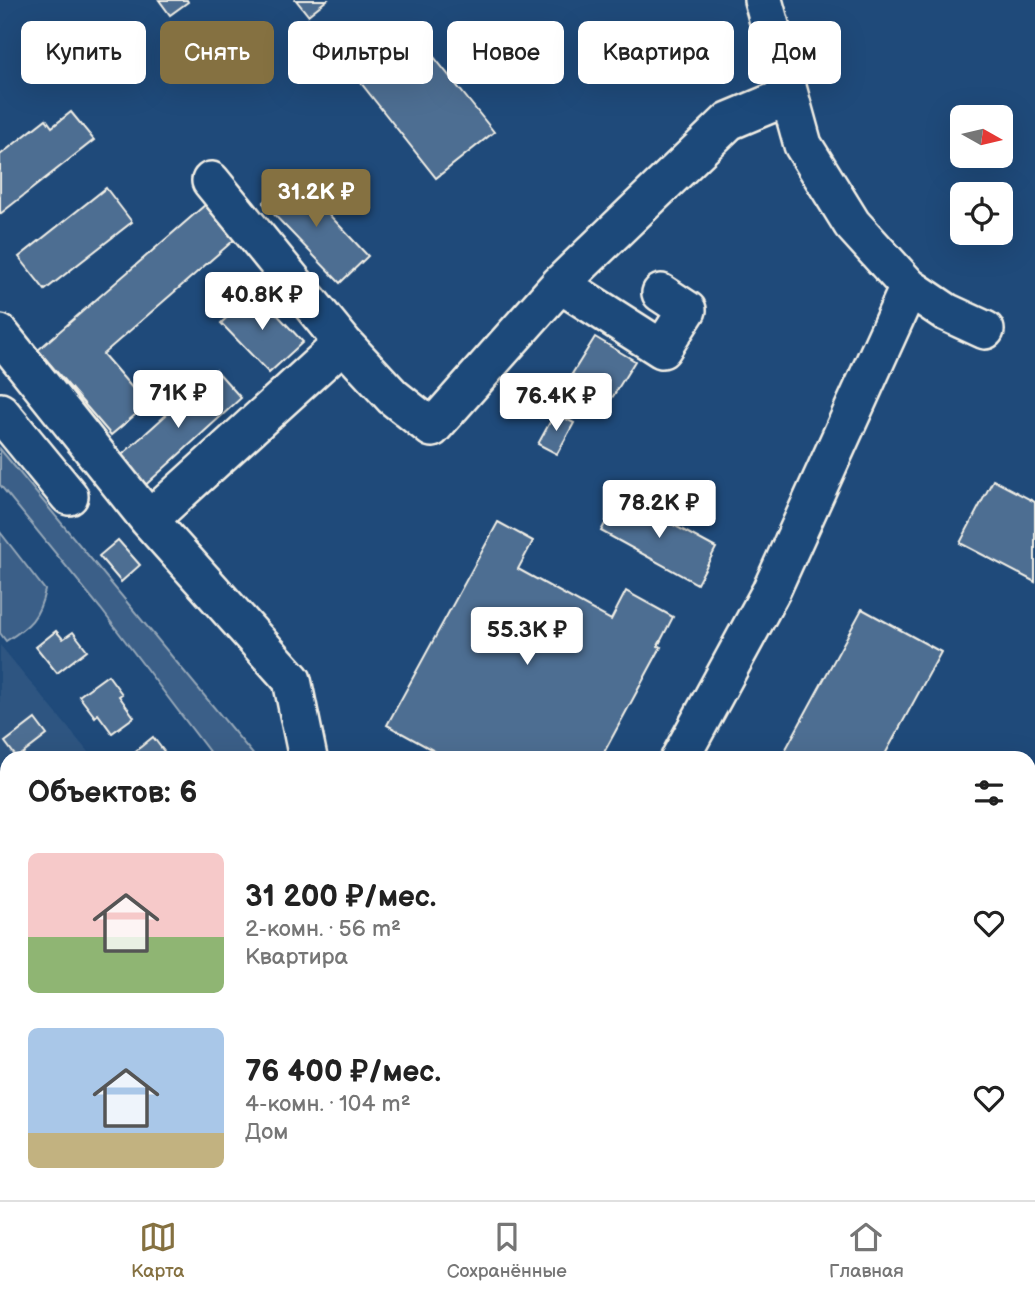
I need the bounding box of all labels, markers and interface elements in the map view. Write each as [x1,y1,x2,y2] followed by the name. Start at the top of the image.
[21,21,146,84] chip: Купить
[160,21,274,84] chip: Снять
[288,21,433,84] chip: Фильтры
[447,21,564,84] chip: Новое
[578,21,734,84] chip: Квартира
[748,21,841,84] chip: Дом
[950,105,1013,168] north arrow
[950,105,1013,245] map controls
[251,170,381,229] pin: 31.2K ₽
[277,178,355,206] text: 31.2K ₽
[950,182,1013,245] button: locate
[197,272,327,332] pin: 40.8K ₽
[221,281,303,309] text: 40.8K ₽
[129,370,227,430] pin: 71K ₽
[491,374,621,433] pin: 76.4K ₽
[149,379,207,407] text: 71K ₽
[516,382,596,410] text: 76.4K ₽
[594,480,724,540] pin: 78.2K ₽
[619,489,699,517] text: 78.2K ₽
[462,608,592,667] pin: 55.3K ₽
[487,616,567,644] text: 55.3K ₽
[970,774,1008,812] icon: filters
[28,775,197,811] text: Объектов: 6
[245,879,436,915] text: 31 200 ₽/мес.
[84,881,168,965] icon: home
[970,904,1008,942] icon: heart
[245,915,401,943] text: 2-комн. · 56 m²
[245,943,348,971] text: Квартира
[245,1054,441,1090] text: 76 400 ₽/мес.
[84,1056,168,1140] icon: home
[970,1079,1008,1117] icon: heart
[245,1090,411,1118] text: 4-комн. · 104 m²
[245,1118,288,1146] text: Дом
[131,1218,185,1283] tab: Карта
[447,1218,567,1283] tab: Сохранённые
[829,1218,904,1283] tab: Главная

